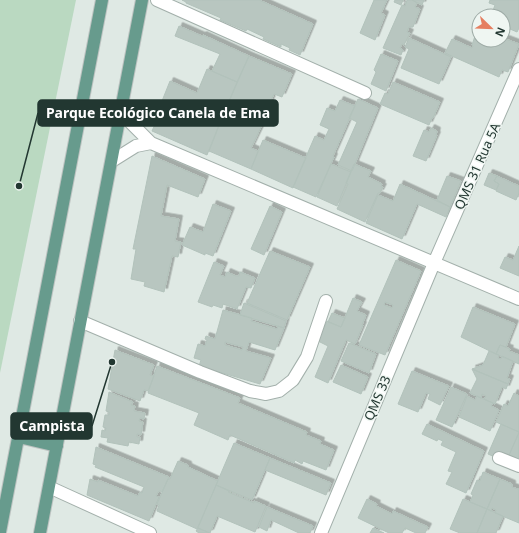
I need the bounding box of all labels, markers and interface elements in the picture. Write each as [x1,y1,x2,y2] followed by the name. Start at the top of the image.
[471,8,511,48] north arrow
[492,25,509,39] text: N
[38,100,278,126] callout: Parque Ecológico Canela de Ema
[46,103,270,122] text: Parque Ecológico Canela de Ema
[450,119,504,212] street label: QMS 31 Rua 5A
[359,373,395,423] street label: QMS 33
[11,413,92,439] callout: Campista
[19,416,85,435] text: Campista

